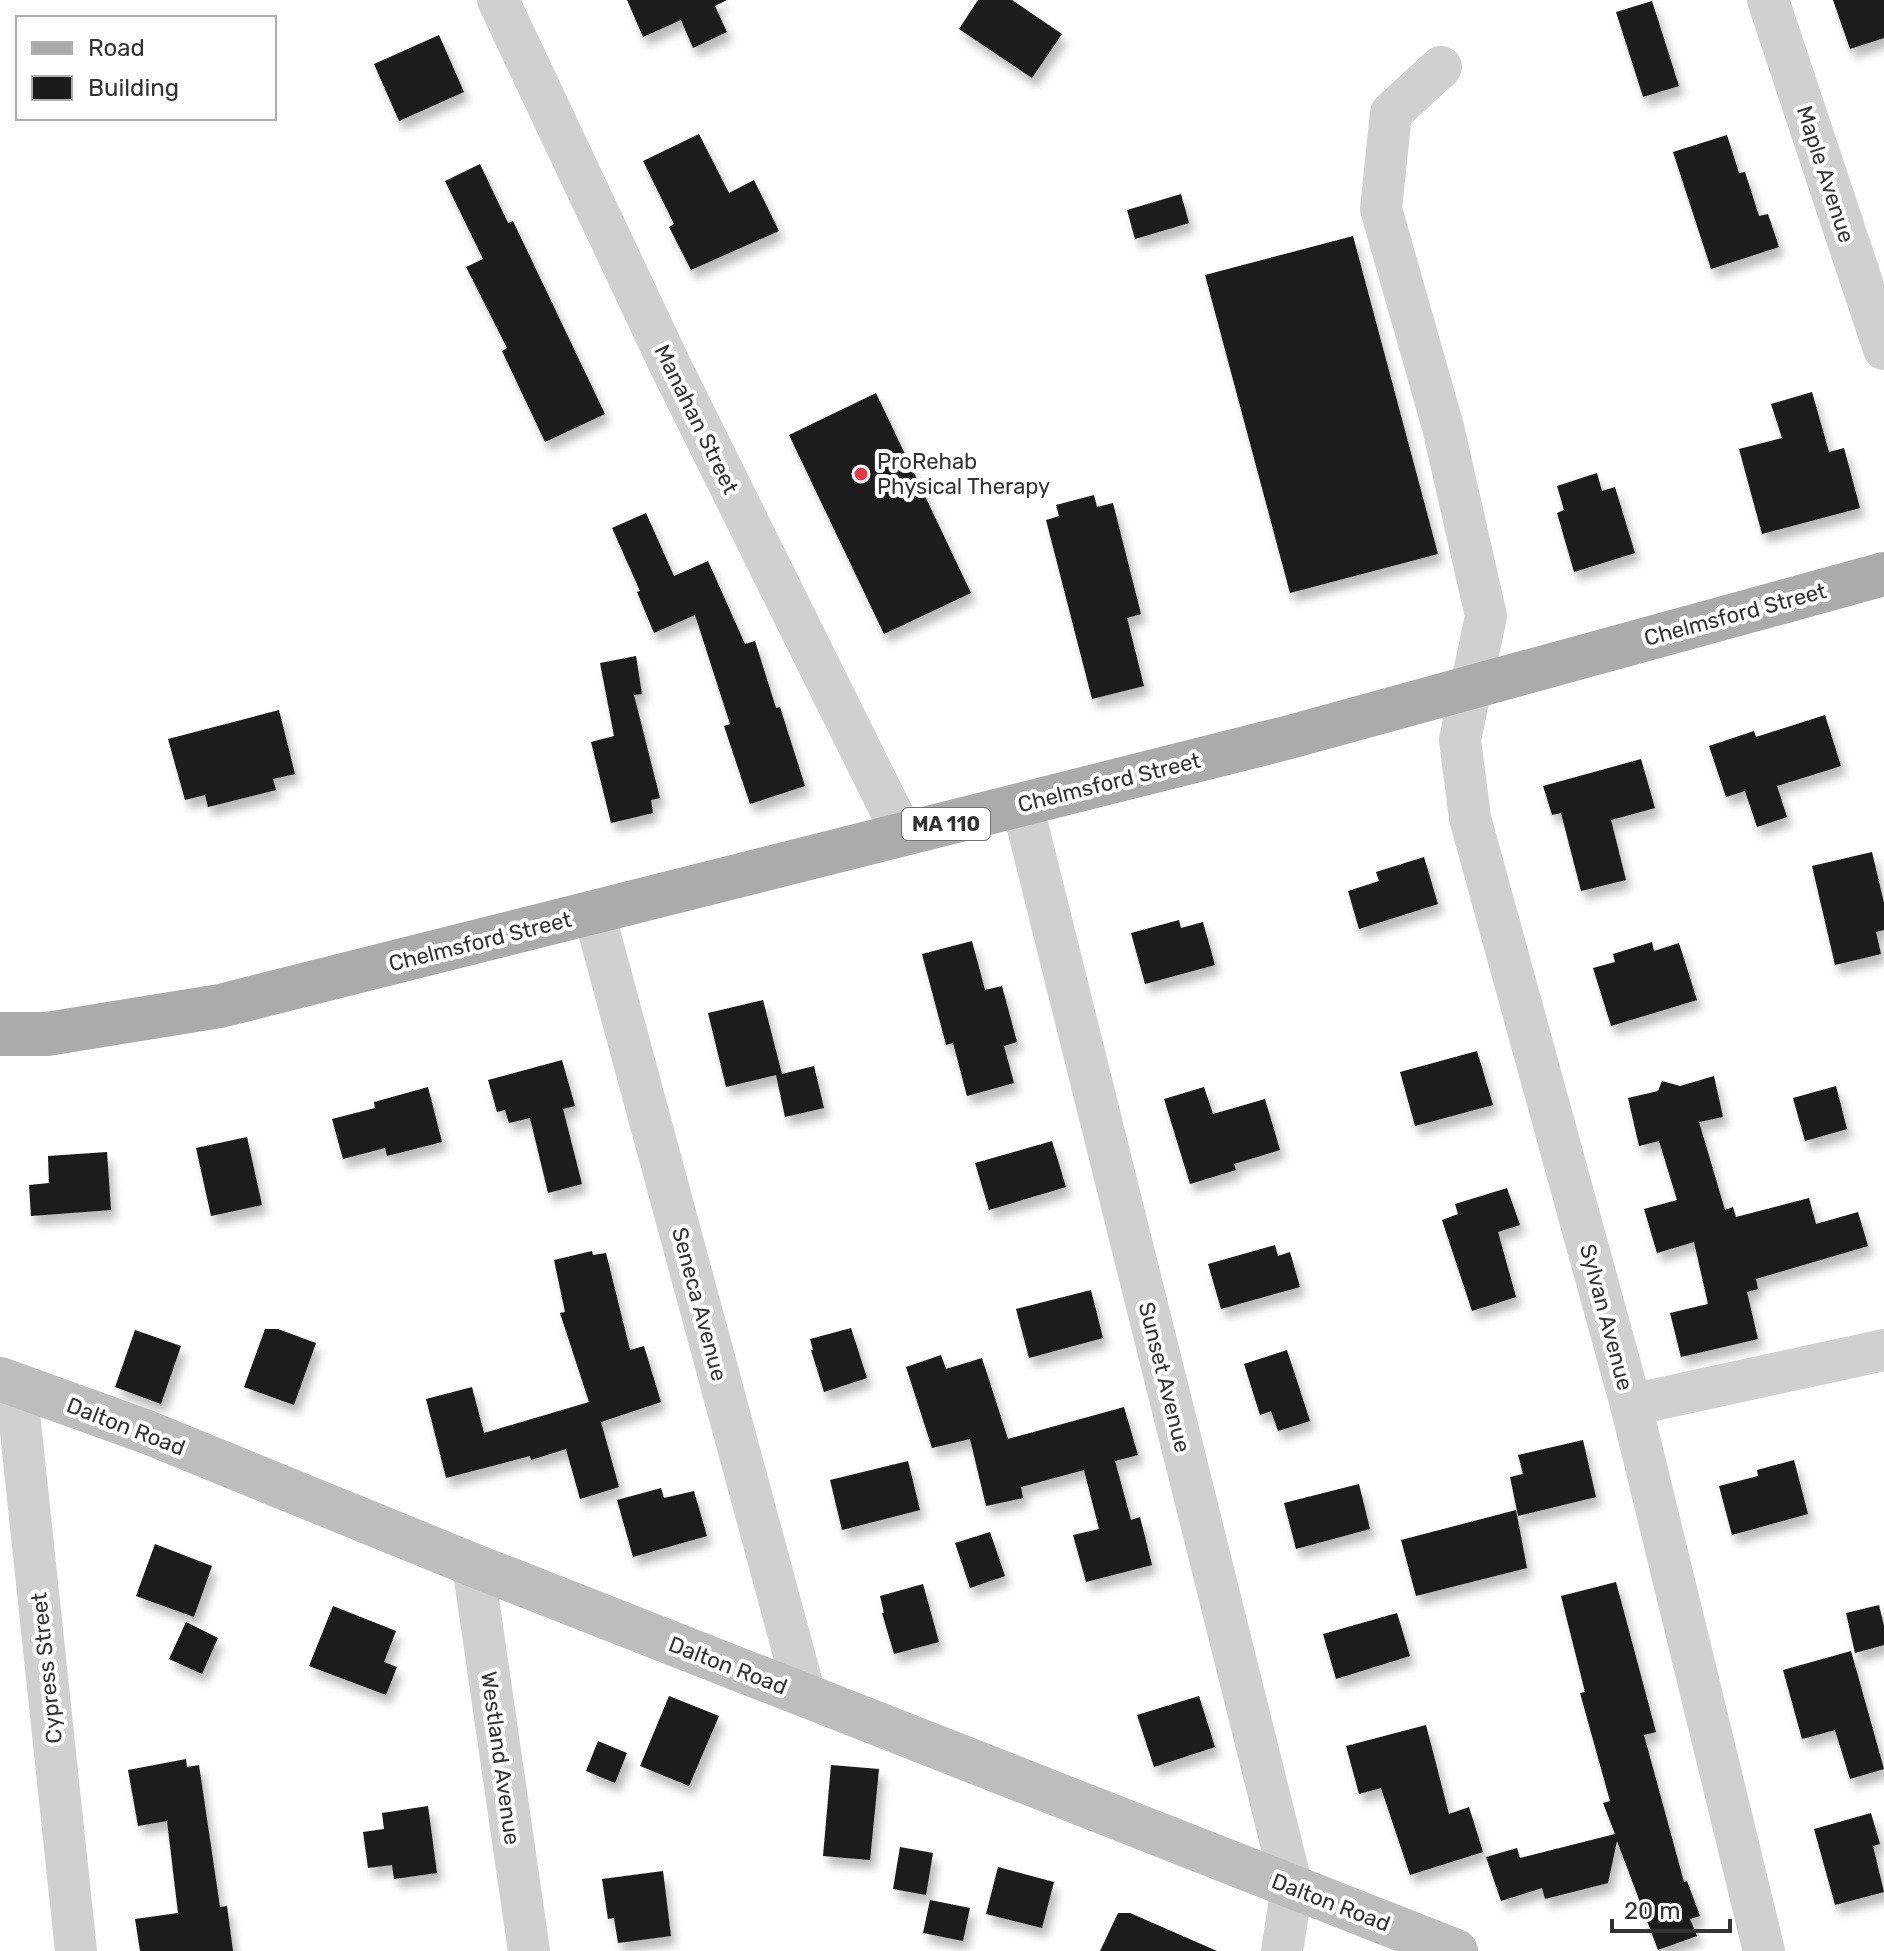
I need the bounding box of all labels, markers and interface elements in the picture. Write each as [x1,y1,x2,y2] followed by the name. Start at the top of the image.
[16,16,276,120] legend
[88,34,145,62] text: Road
[88,74,179,102] text: Building
[1791,102,1860,246] street label: Maple Avenue
[649,340,745,499] street label: Manahan Street
[877,448,1050,500] place label: ProRehab Physical Therapy
[852,465,870,483] marker: ProRehab Physical Therapy
[1641,577,1830,652] street label: Chelmsford Street
[1015,747,1204,818] street label: Chelmsford Street
[902,808,990,840] road number: MA 110
[386,906,575,977] street label: Chelmsford Street
[666,1224,733,1384] street label: Seneca Avenue
[1574,1241,1639,1393] street label: Sylvan Avenue
[1133,1299,1196,1455] street label: Sunset Avenue
[63,1392,189,1461] street label: Dalton Road
[25,1591,68,1745] street label: Cypress Street
[665,1631,791,1700] street label: Dalton Road
[475,1670,526,1847] street label: Westland Avenue
[1268,1868,1394,1937] street label: Dalton Road
[1612,1883,1730,1933] scale bar
[1624,1897,1681,1925] text: 20 m

